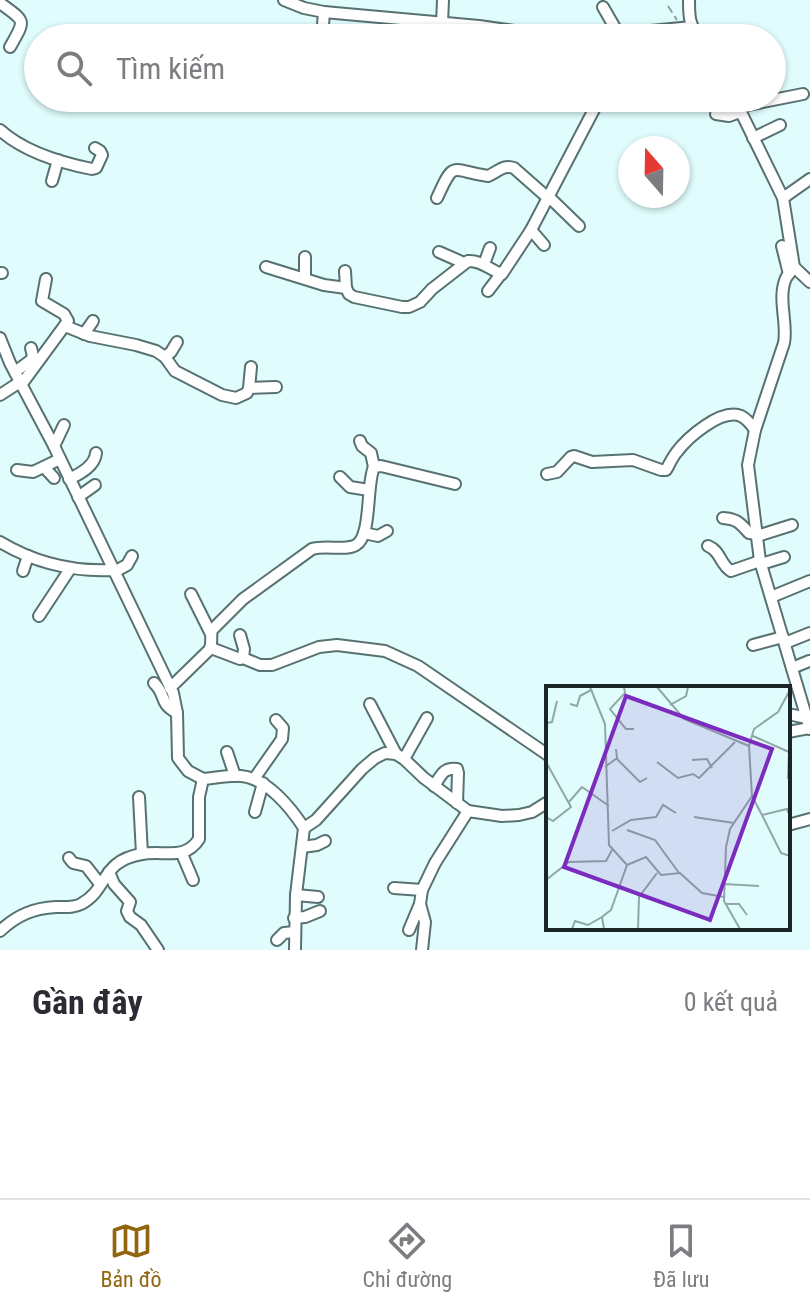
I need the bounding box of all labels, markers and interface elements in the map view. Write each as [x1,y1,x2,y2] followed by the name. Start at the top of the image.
[24,24,786,112] search box
[52,46,96,90] icon: search
[116,51,225,86] text: Tìm kiếm
[618,136,690,208] north arrow
[546,686,790,930] inset map
[32,982,143,1022] text: Gần đây
[684,987,778,1017] text: 0 kết quả
[101,1219,161,1292] tab: Bản đồ
[363,1219,452,1292] tab: Chỉ đường
[653,1219,709,1292] tab: Đã lưu

